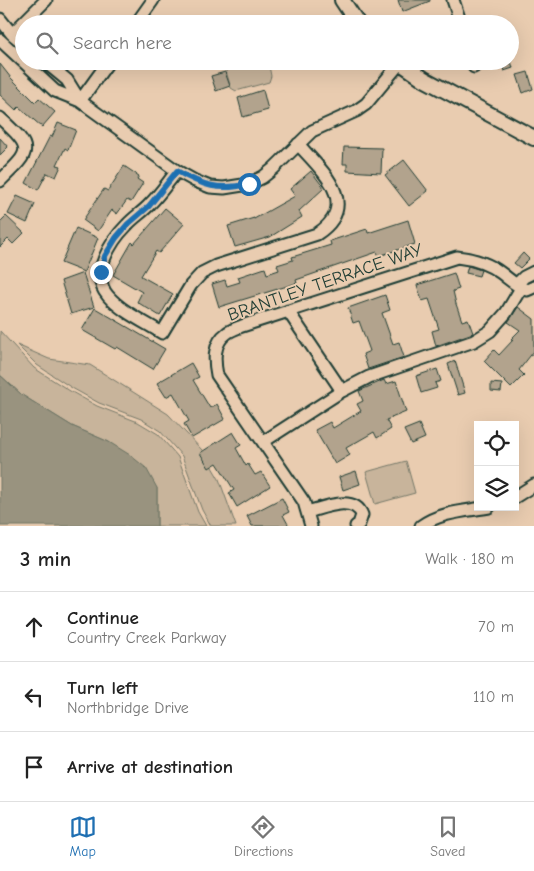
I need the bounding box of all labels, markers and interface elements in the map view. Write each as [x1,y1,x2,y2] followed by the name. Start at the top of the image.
[15,15,519,70] search box
[33,29,61,57] icon: search
[73,32,172,54] text: Search here
[238,173,261,196] route start
[225,239,426,326] street label: BRANTLEY TERRACE WAY
[90,261,113,284] route end
[474,421,519,511] map controls
[474,421,519,466] button: locate
[474,466,519,511] button: layers
[20,547,71,571] text: 3 min
[425,550,514,568] text: Walk · 180 m
[67,607,139,629] text: Continue
[20,613,48,641] icon: ahead
[478,618,514,636] text: 70 m
[67,629,226,647] text: Country Creek Parkway
[67,677,138,699] text: Turn left
[20,683,48,711] icon: left
[473,688,514,706] text: 110 m
[67,699,189,717] text: Northbridge Drive
[20,753,48,781] icon: arrive
[67,756,233,778] text: Arrive at destination
[69,813,97,860] tab: Map
[234,813,293,860] tab: Directions
[430,813,465,860] tab: Saved

